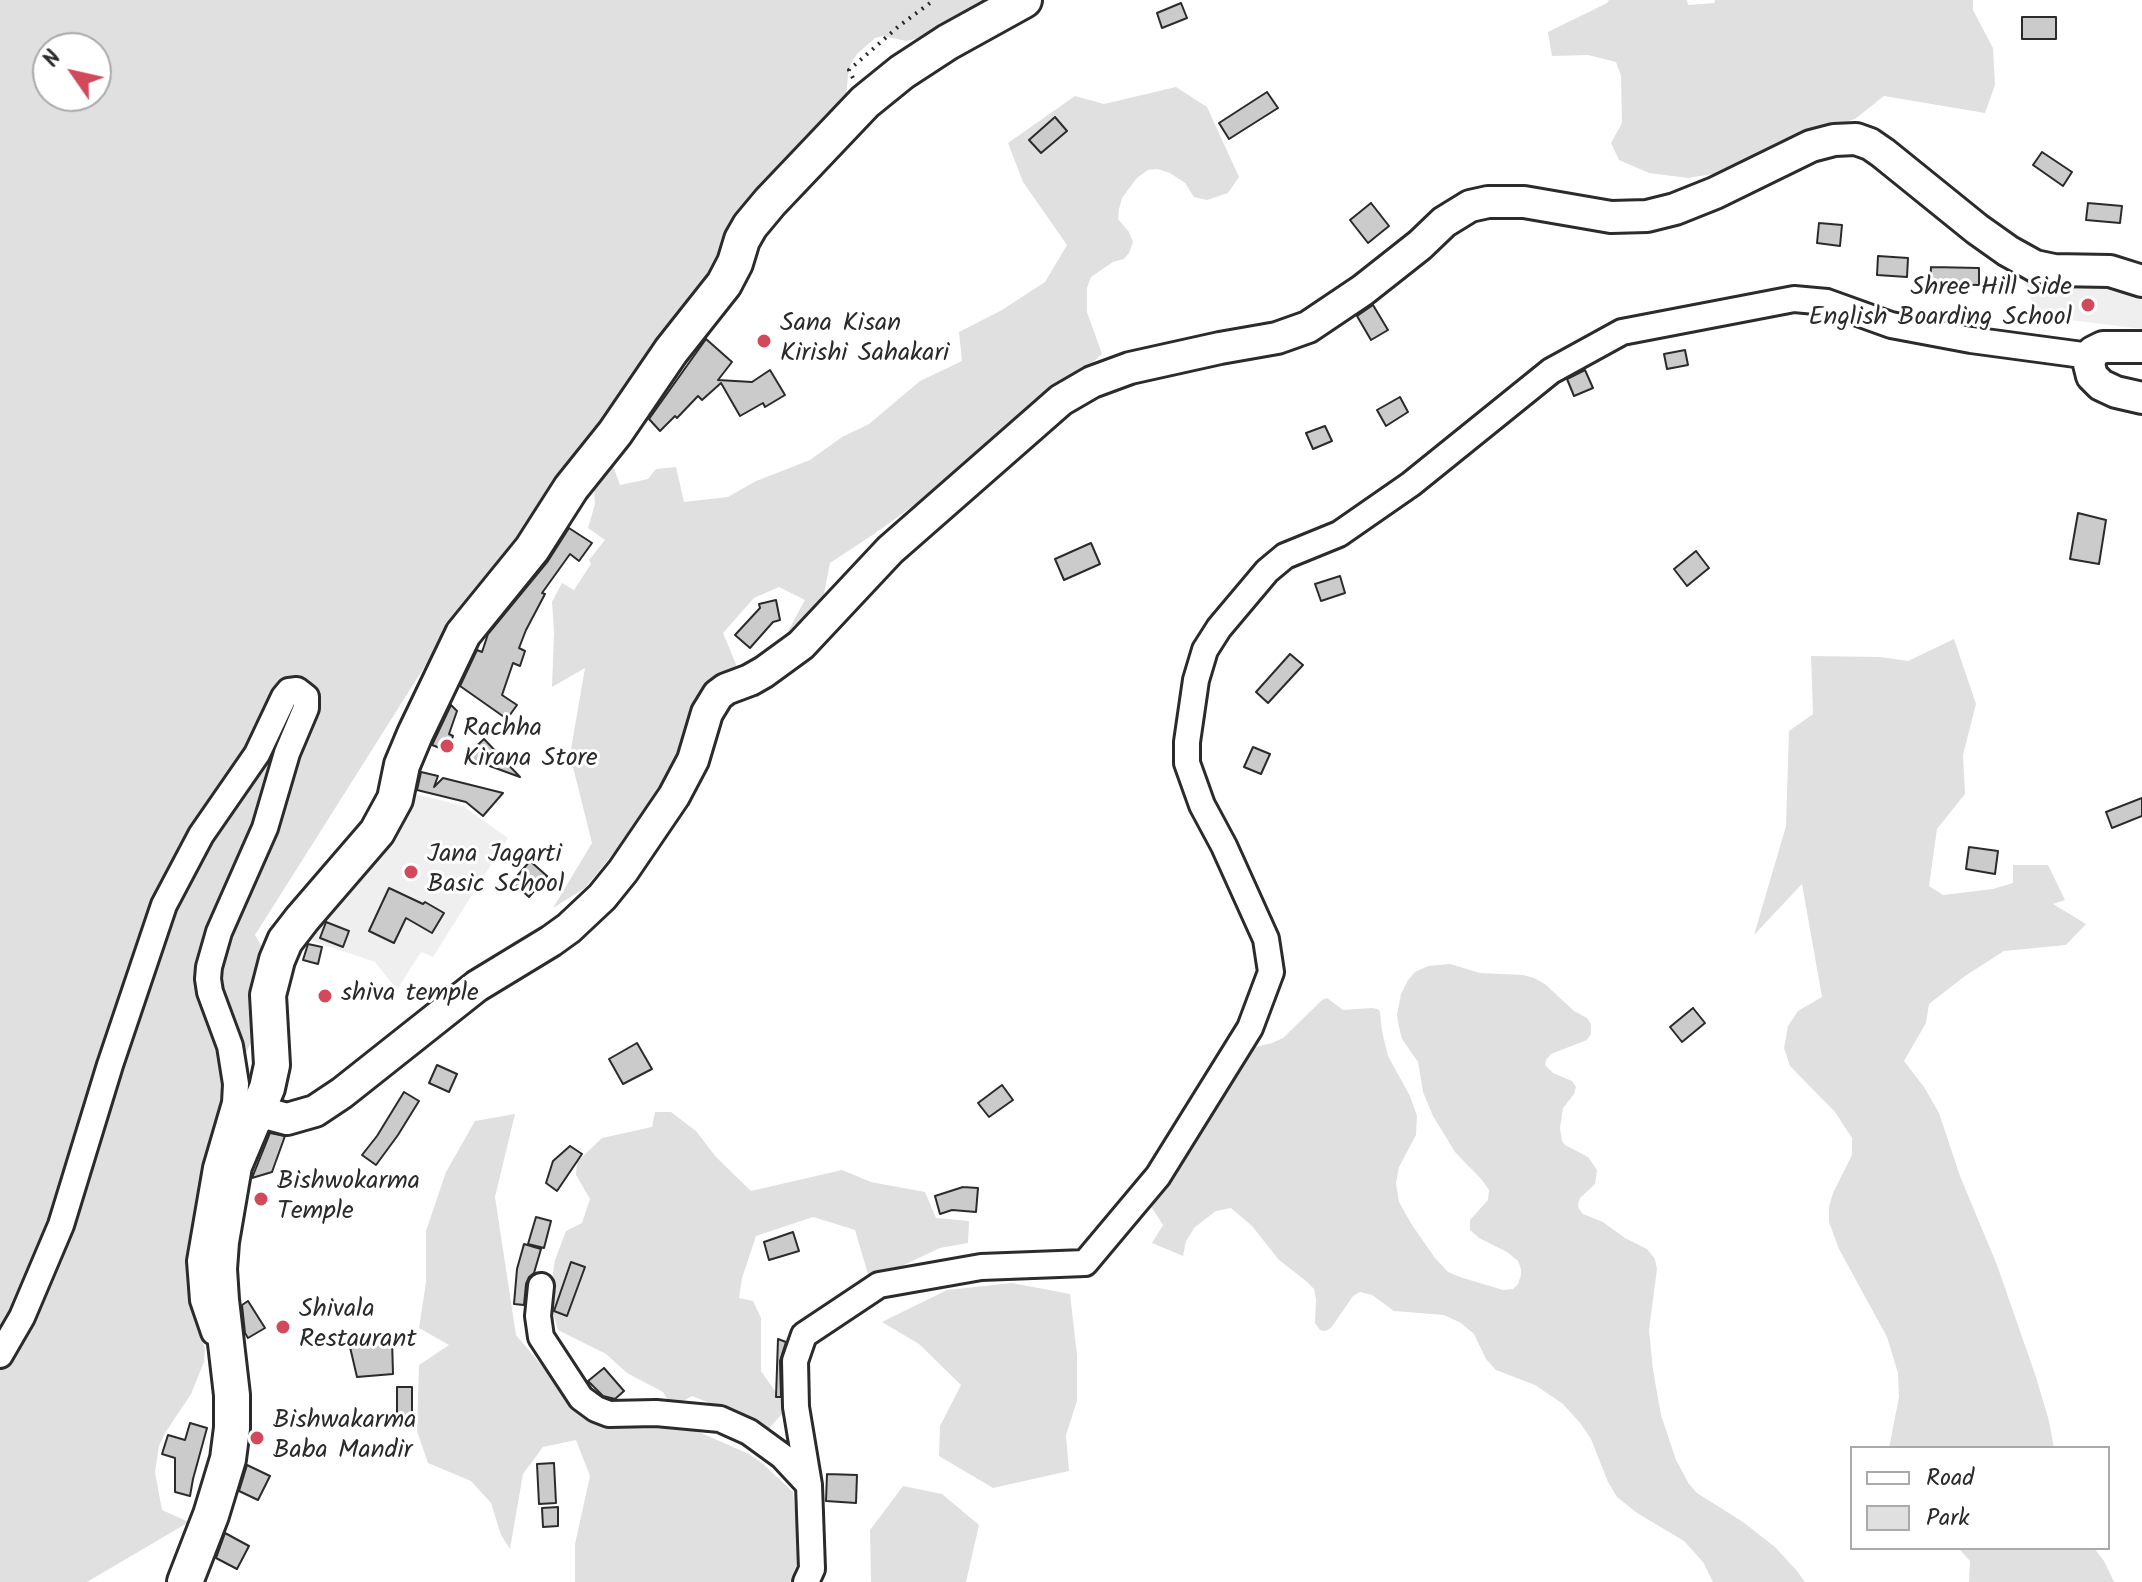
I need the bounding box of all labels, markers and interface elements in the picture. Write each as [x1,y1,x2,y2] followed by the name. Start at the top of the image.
[32,32,112,112] north arrow
[35,44,72,75] text: N
[1808,274,2072,336] place label: Shree Hill Side English Boarding School
[2079,296,2097,314] marker: Shree Hill Side English Boarding School
[780,310,949,372] place label: Sana Kisan Kirishi Sahakari
[755,332,773,350] marker: Sana Kisan Kirishi Sahakari
[463,715,598,776] place label: Rachha Kirana Store
[438,737,456,755] marker: Rachha Kirana Store
[427,841,564,902] place label: Jana Jagarti Basic School
[402,863,420,881] marker: Jana Jagarti Basic School
[341,980,479,1012] place label: shiva temple
[316,987,334,1005] marker: shiva temple
[277,1168,420,1230] place label: Bishwokarma Temple
[252,1190,270,1208] marker: Bishwokarma Temple
[299,1296,416,1358] place label: Shivala Restaurant
[274,1318,292,1336] marker: Shivala Restaurant
[273,1407,416,1468] place label: Bishwakarma Baba Mandir
[248,1429,266,1447] marker: Bishwakarma Baba Mandir
[1850,1446,2110,1550] legend
[1926,1459,1974,1498] text: Road
[1926,1499,1970,1538] text: Park

